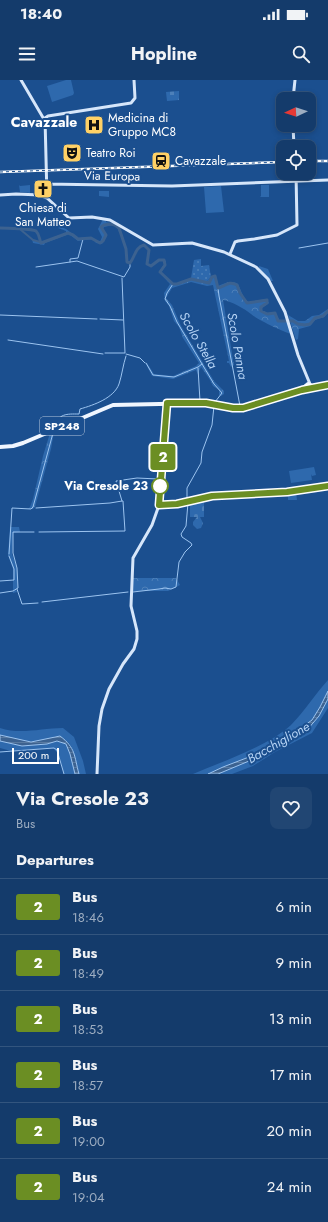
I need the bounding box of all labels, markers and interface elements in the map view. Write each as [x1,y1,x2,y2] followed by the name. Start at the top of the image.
[20,3,62,25] text: 18:40
[131,41,197,67] text: Hopline
[16,43,38,65] icon: menu
[290,43,312,65] icon: search
[276,92,316,132] north arrow
[276,92,316,180] map controls
[108,109,176,141] place label: Medicina di Gruppo MC8
[11,112,77,132] district label: Cavazzale
[83,114,105,136] hospital icon: Medicina di Gruppo MC8
[276,140,316,180] button: locate
[61,142,83,164] theatre icon: Teatro Roi
[86,144,136,162] place label: Teatro Roi
[150,150,172,172] station icon: Cavazzale
[175,152,226,170] place label: Cavazzale
[84,167,141,185] street label: Via Europa
[32,178,54,200] church icon: Chiesa di San Matteo
[15,199,72,231] place label: Chiesa di San Matteo
[175,308,223,372] water label: Scolo Stella
[222,311,253,381] water label: Scolo Panna
[40,417,84,435] road number: SP248
[150,444,176,470] line badge: 2
[158,447,168,467] text: 2
[63,477,149,495] place label: Via Cresole 23
[151,477,169,495] marker: Via Cresole 23
[243,717,314,768] water label: Bacchiglione
[12,746,59,765] scale bar
[18,747,49,763] text: 200 m
[16,785,149,812] text: Via Cresole 23
[270,787,312,829] button: heart
[16,814,35,833] text: Bus
[16,849,94,871] text: Departures
[72,886,97,908] text: Bus
[275,896,312,918] text: 6 min
[33,897,43,917] text: 2
[72,908,104,927] text: 18:46
[72,942,97,964] text: Bus
[275,952,312,974] text: 9 min
[33,953,43,973] text: 2
[72,964,104,983] text: 18:49
[72,998,97,1020] text: Bus
[269,1008,312,1030] text: 13 min
[33,1009,43,1029] text: 2
[72,1020,103,1039] text: 18:53
[72,1054,97,1076] text: Bus
[269,1064,312,1086] text: 17 min
[33,1065,43,1085] text: 2
[72,1076,103,1095] text: 18:57
[72,1110,97,1132] text: Bus
[266,1120,312,1142] text: 20 min
[33,1121,43,1141] text: 2
[72,1132,105,1151] text: 19:00
[72,1166,97,1188] text: Bus
[267,1176,312,1198] text: 24 min
[33,1177,43,1197] text: 2
[72,1188,105,1207] text: 19:04

